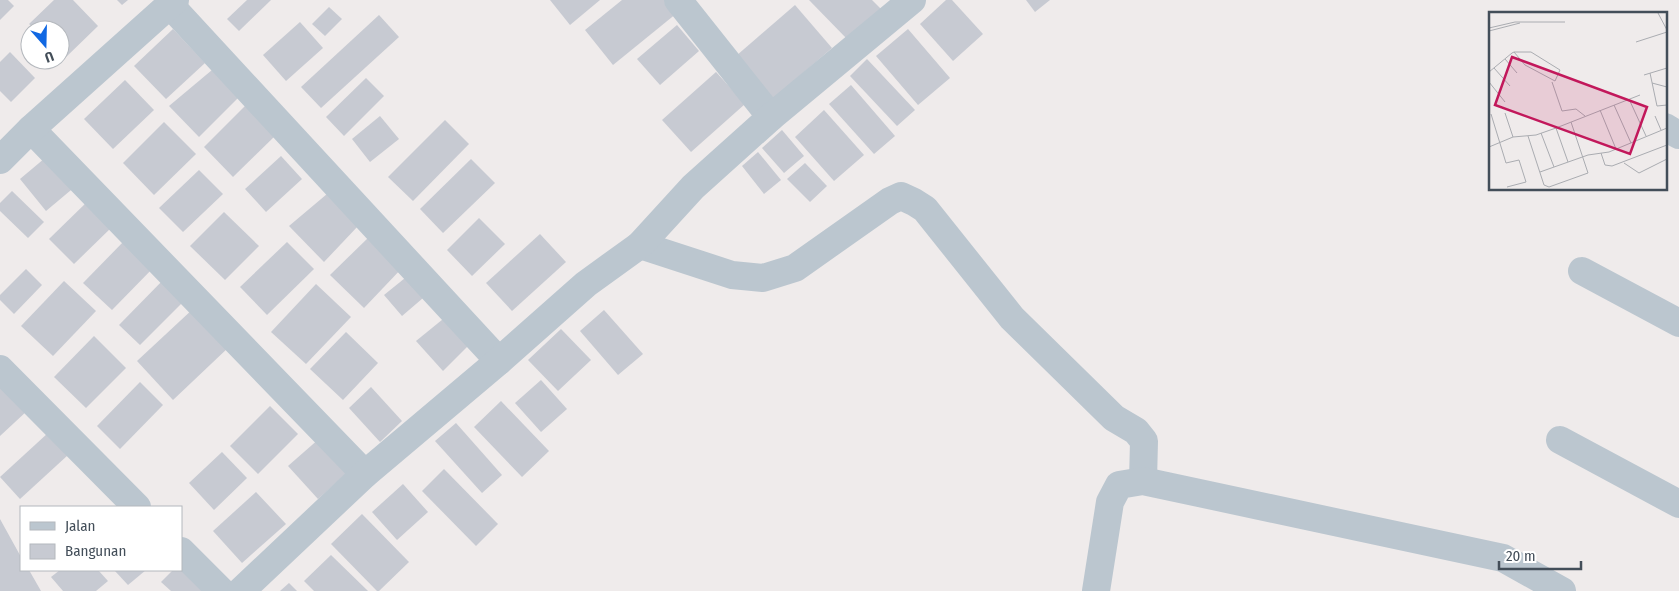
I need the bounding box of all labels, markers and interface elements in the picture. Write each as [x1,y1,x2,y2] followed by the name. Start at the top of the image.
[1489,12,1666,190] inset map
[20,20,70,70] north arrow
[43,47,56,66] text: U
[20,506,182,571] legend
[65,517,95,535] text: Jalan
[1499,538,1582,570] scale bar
[65,542,126,560] text: Bangunan
[1506,547,1536,565] text: 20 m

